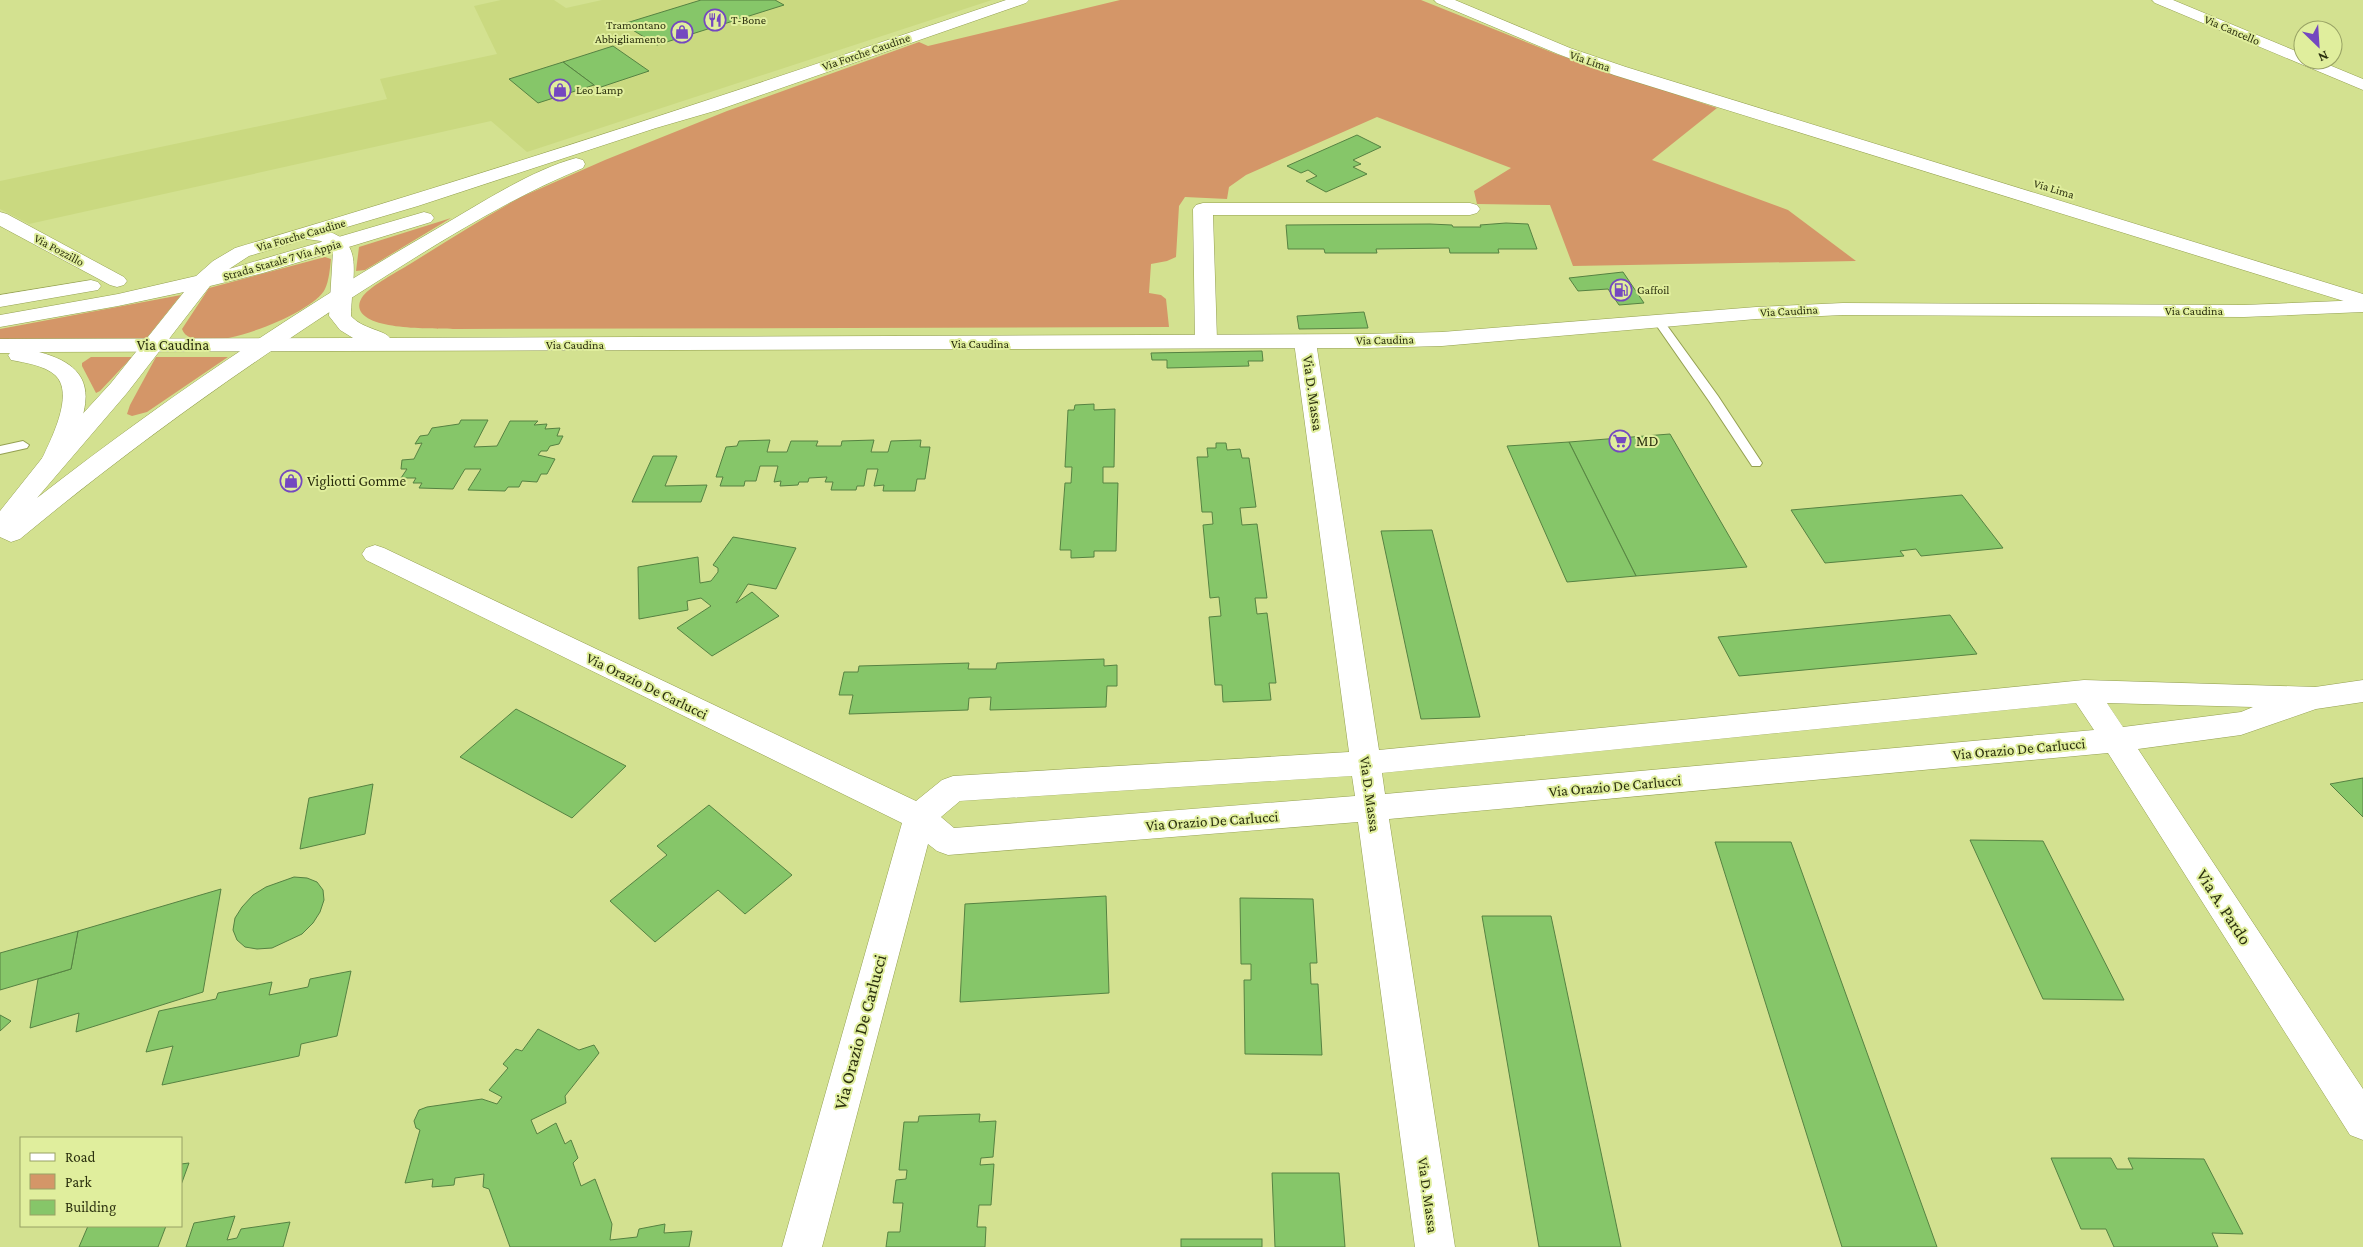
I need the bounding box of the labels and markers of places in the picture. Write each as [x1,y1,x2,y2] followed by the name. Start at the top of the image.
[703,8,727,32] restaurant icon: T-Bone
[731,13,766,27] place label: T-Bone
[595,18,666,46] place label: Tramontano Abbigliamento
[670,20,694,44] shop icon: Tramontano Abbigliamento
[548,78,572,102] shop icon: Leo Lamp
[576,83,623,97] place label: Leo Lamp
[1609,278,1633,302] fuel station icon: Gaffoil
[1637,283,1669,297] place label: Gaffoil
[1608,429,1632,453] supermarket icon: MD
[1636,433,1658,449] place label: MD
[279,469,303,493] shop icon: Vigliotti Gomme
[307,473,407,490] place label: Vigliotti Gomme

